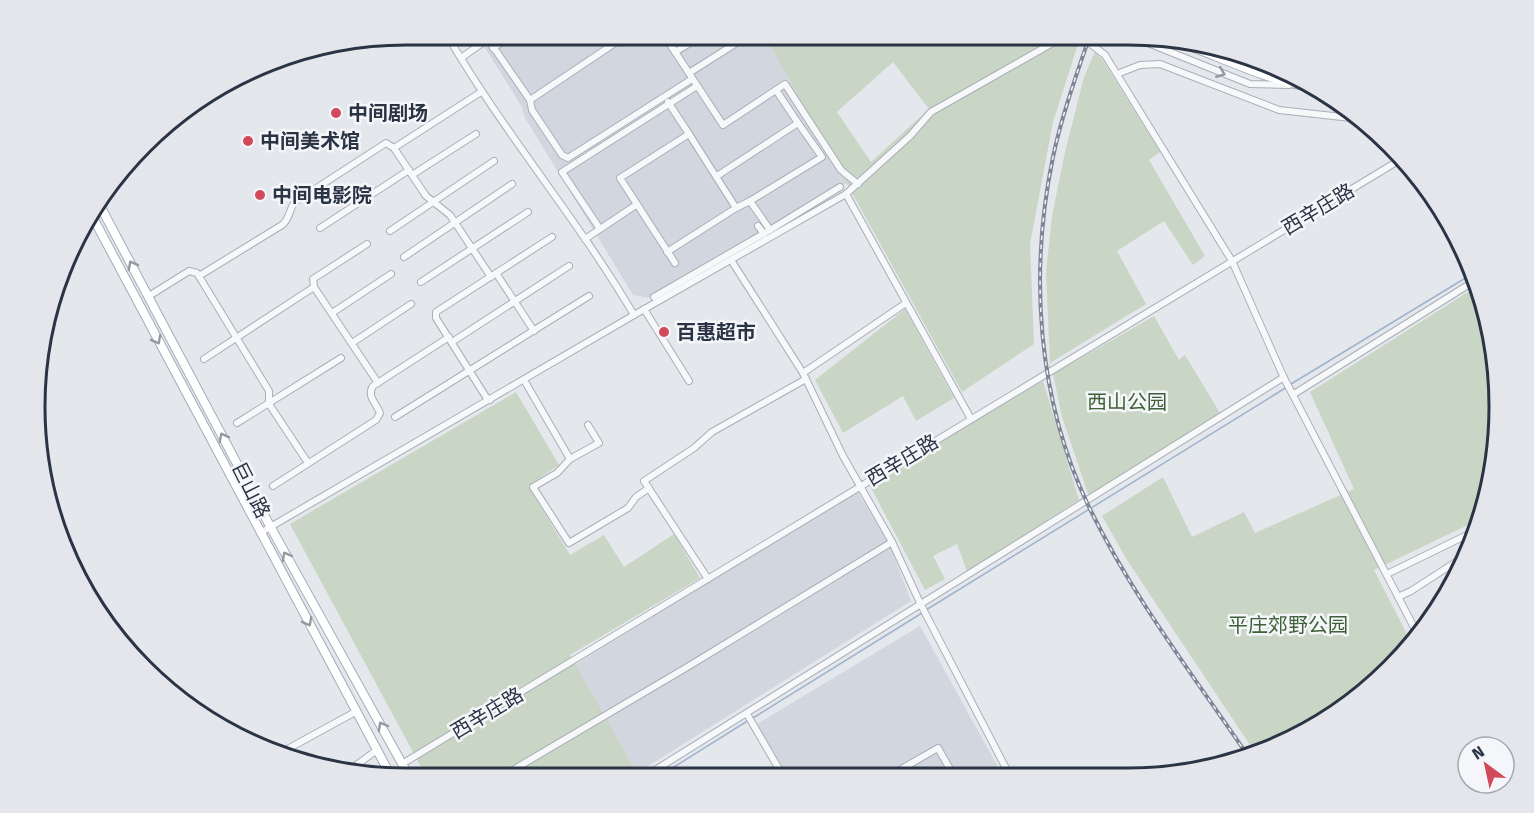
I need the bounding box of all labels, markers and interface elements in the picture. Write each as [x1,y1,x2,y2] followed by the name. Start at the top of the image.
[1215,66,1226,78] one-way arrow
[348,101,428,125] place label: 中间剧场
[329,106,343,120] marker: 中间剧场
[260,129,360,153] place label: 中间美术馆
[241,134,255,148] marker: 中间美术馆
[1278,178,1358,240] street label: 西辛庄路
[272,183,372,207] place label: 中间电影院
[253,188,267,202] marker: 中间电影院
[128,261,139,271] one-way arrow
[676,320,756,344] place label: 百惠超市
[657,325,671,339] marker: 百惠超市
[150,334,161,344] one-way arrow
[1087,390,1167,414] park label: 西山公园
[862,429,942,491] street label: 西辛庄路
[219,433,230,444] one-way arrow
[227,458,275,522] street label: 巨山路
[282,552,293,562] one-way arrow
[1228,613,1348,637] park label: 平庄郊野公园
[301,615,312,626] one-way arrow
[447,682,527,744] street label: 西辛庄路
[378,722,389,732] one-way arrow
[1456,735,1516,795] north arrow
[1468,742,1488,764] text: N

